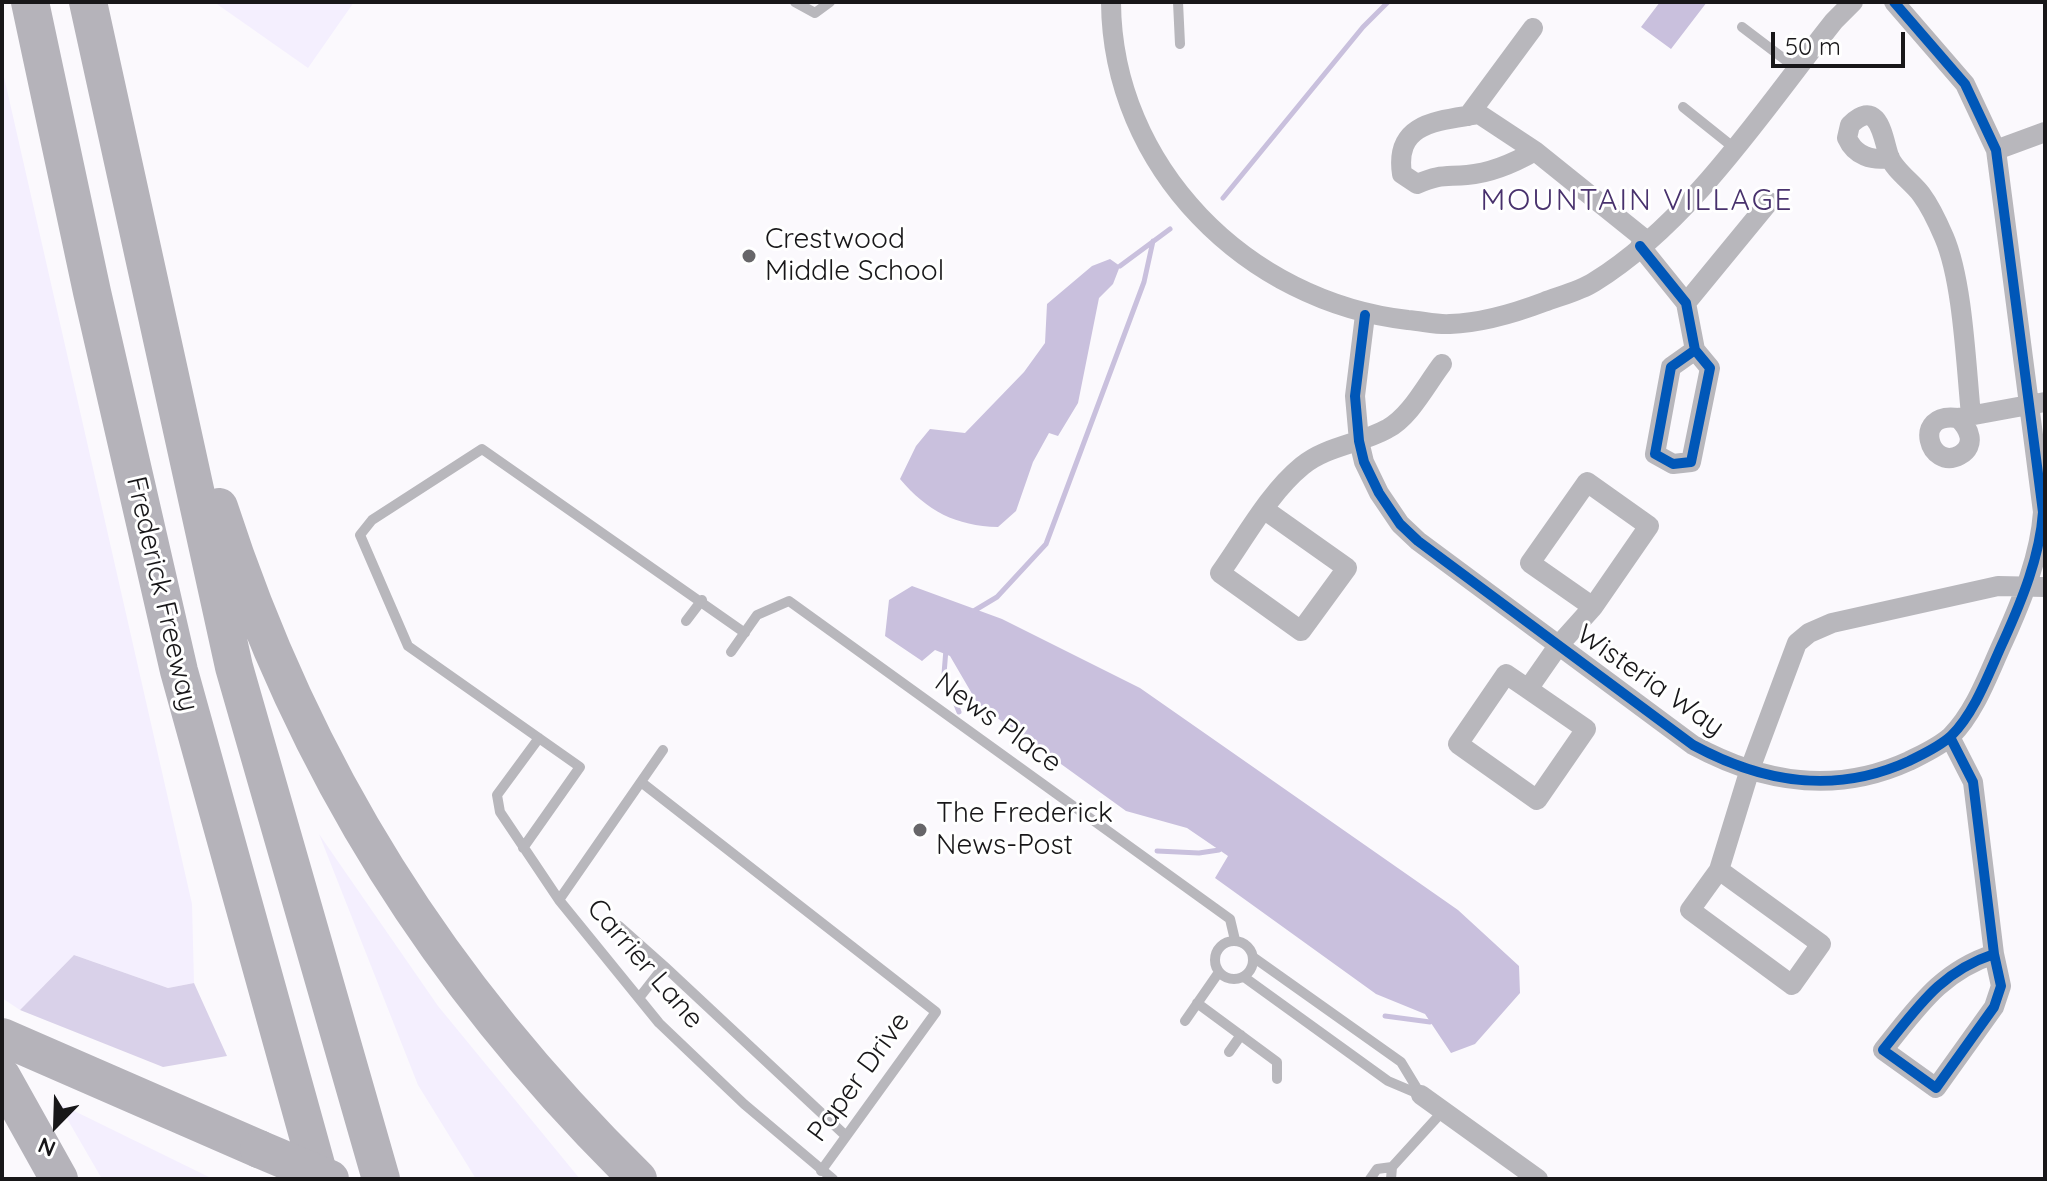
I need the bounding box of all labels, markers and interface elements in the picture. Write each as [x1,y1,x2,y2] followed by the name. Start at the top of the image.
[1775,16,1909,66] scale bar
[1785,31,1841,61] text: 50 m
[1480,183,1794,219] district label: MOUNTAIN VILLAGE
[765,223,944,289] place label: Crestwood Middle School
[740,247,758,265] marker: Crestwood Middle School
[119,473,205,715] street label: Frederick Freeway
[1570,618,1730,744] street label: Wisteria Way
[928,666,1068,780] street label: News Place
[936,797,1113,863] place label: The Frederick News-Post
[911,821,929,839] marker: The Frederick News-Post
[580,892,710,1036] street label: Carrier Lane
[801,1006,917,1148] street label: Paper Drive
[16,1085,96,1165] north arrow
[34,1131,60,1163] text: N

